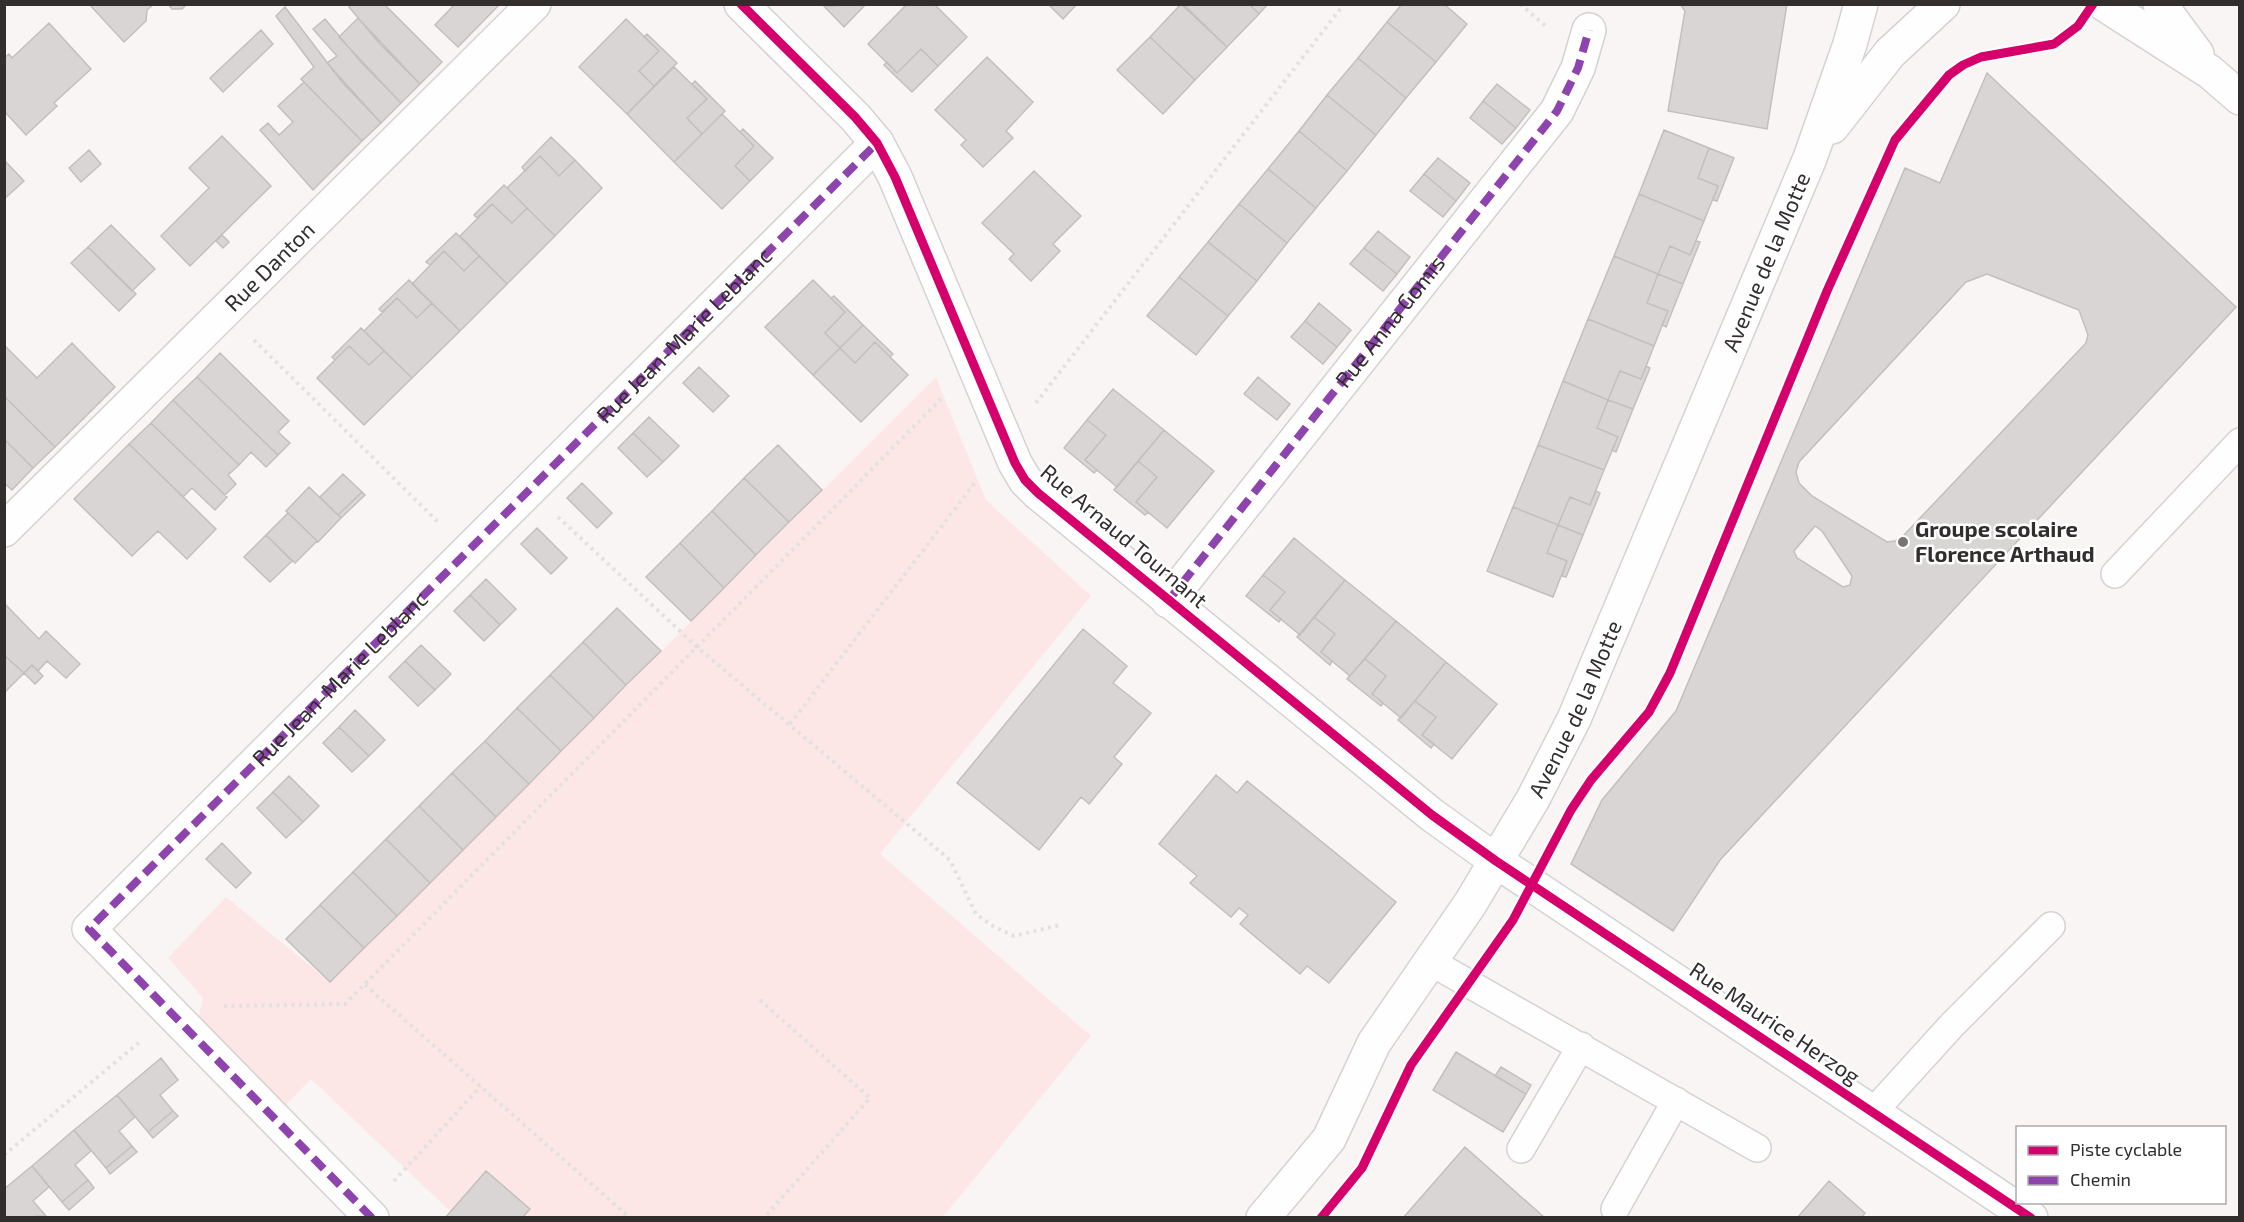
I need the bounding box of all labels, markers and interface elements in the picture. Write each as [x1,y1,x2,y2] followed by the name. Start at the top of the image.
[1716,168,1815,355] street label: Avenue de la Motte
[218,216,319,316] street label: Rue Danton
[590,242,776,428] street label: Rue Jean-Marie Leblanc
[1329,250,1449,392] street label: Rue Anna Gomis
[1036,458,1213,613] street label: Rue Arnaud Tournant
[1915,515,2095,566] place label: Groupe scolaire Florence Arthaud
[1896,535,1910,549] marker: Groupe scolaire Florence Arthaud
[246,585,432,771] street label: Rue Jean-Marie Leblanc
[1522,616,1626,801] street label: Avenue de la Motte
[1686,956,1866,1089] street label: Rue Maurice Herzog
[2016,1126,2226,1204] legend
[2070,1138,2182,1160] text: Piste cyclable
[2070,1168,2131,1190] text: Chemin

